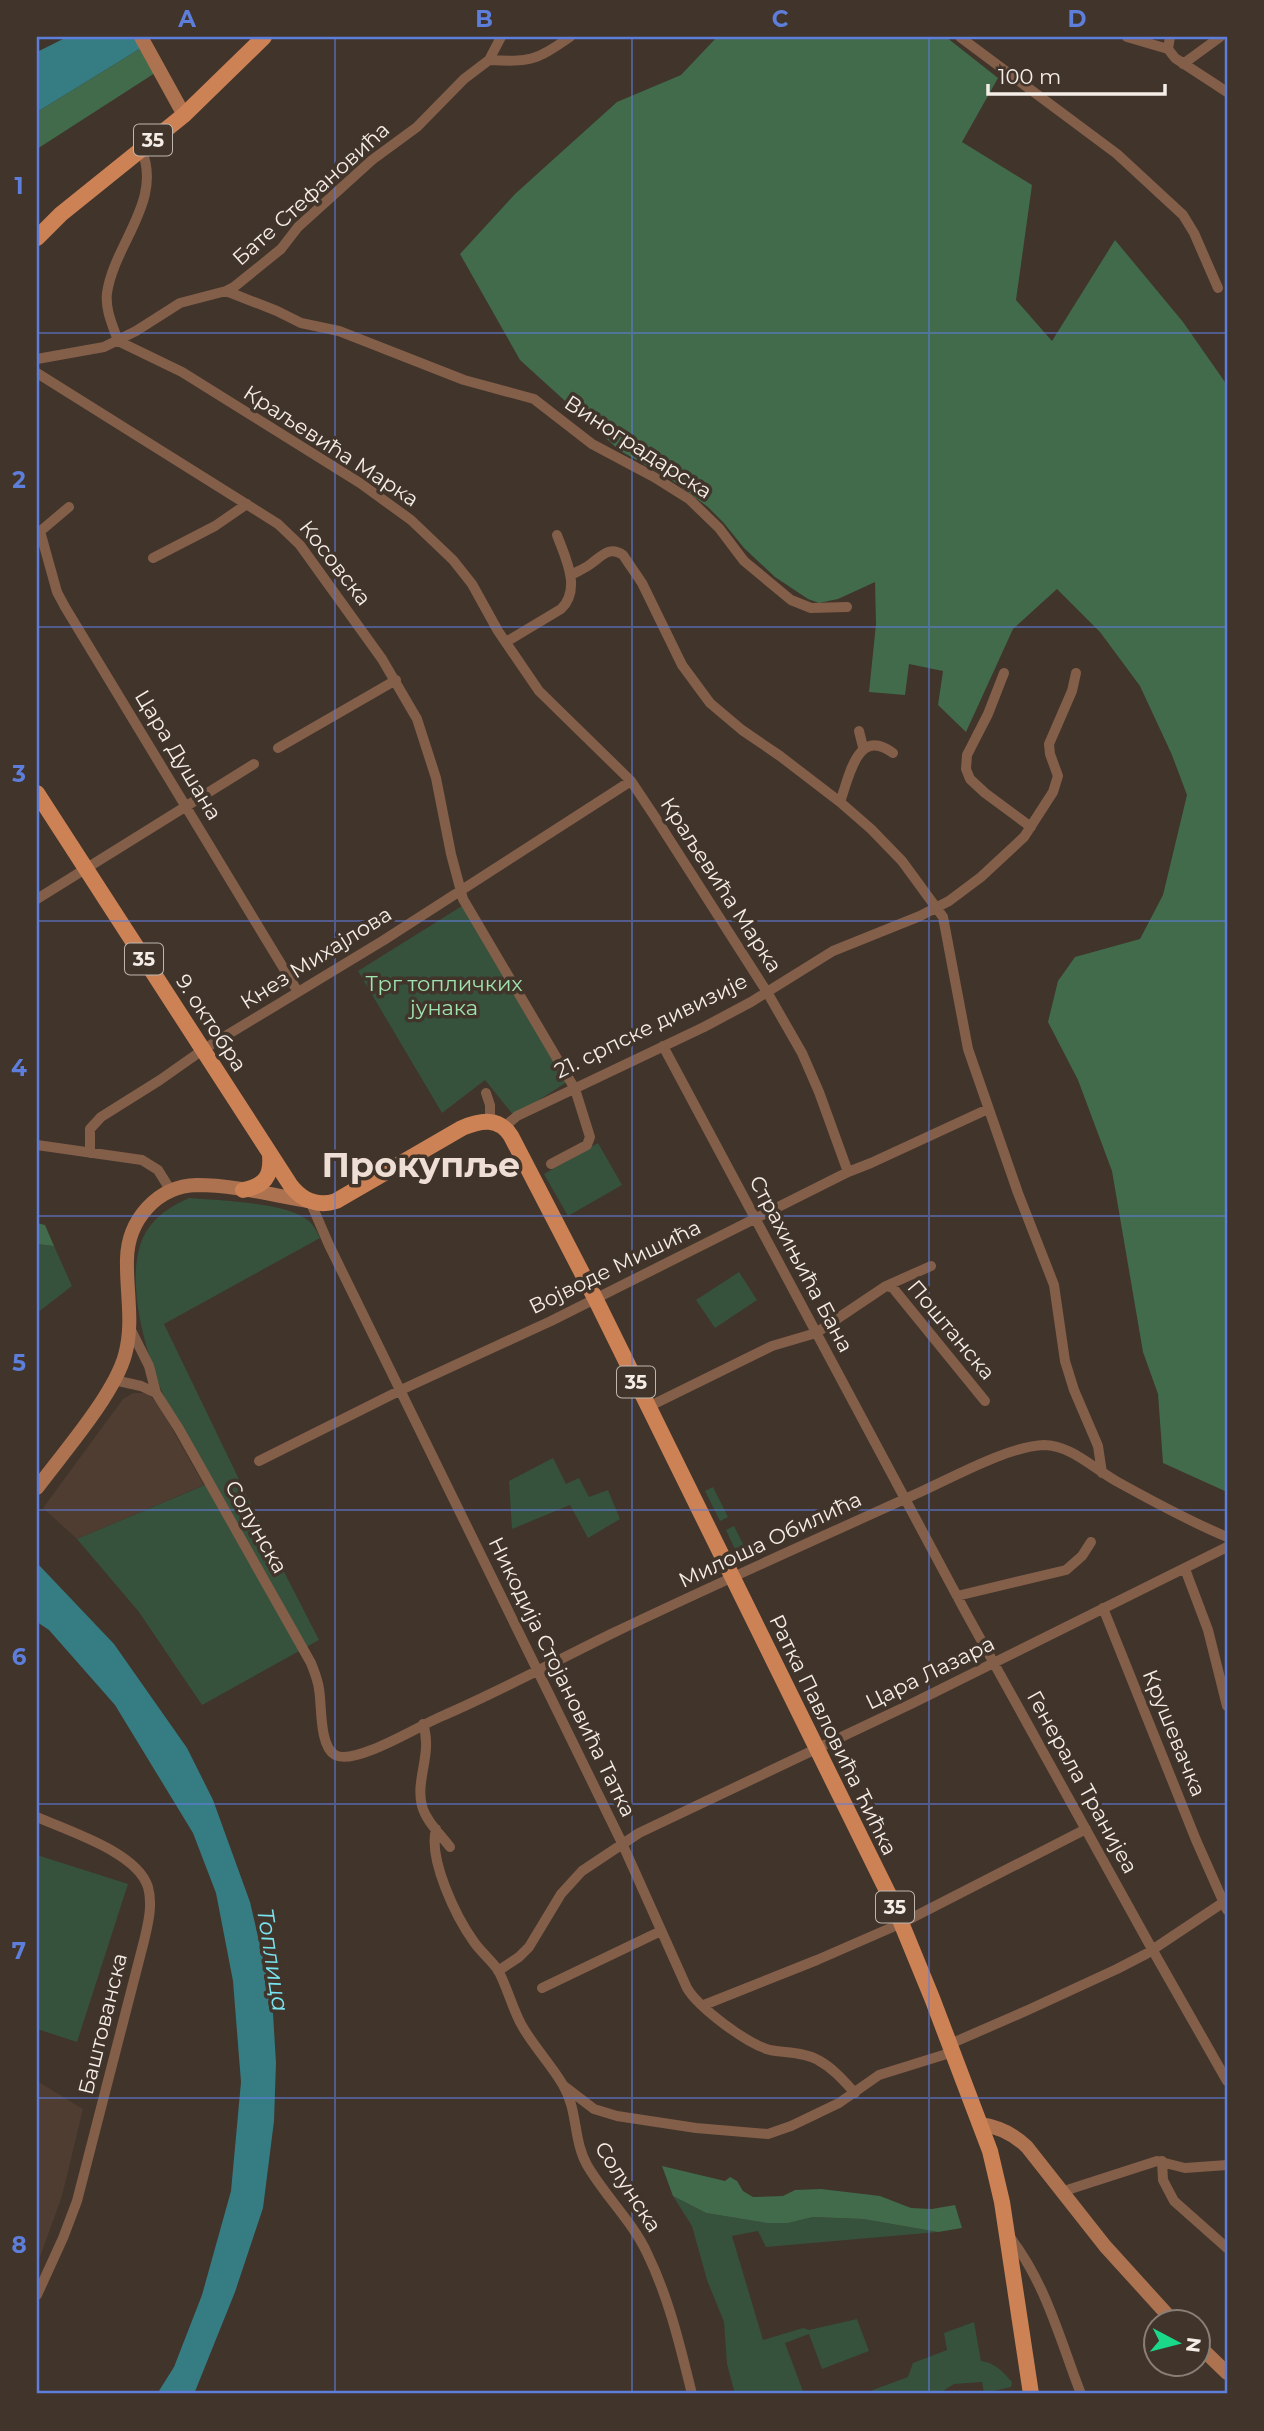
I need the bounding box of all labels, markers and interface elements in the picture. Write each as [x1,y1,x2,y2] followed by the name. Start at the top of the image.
[177,5,196,33] text: A
[475,5,493,33] text: B
[772,5,789,33] text: C
[1068,5,1087,33] text: D
[988,52,1164,96] scale bar
[998,64,1061,89] text: 100 m
[227,117,394,271] street label: Бате Стефановића
[134,124,172,156] road number: 35
[14,172,24,200] text: 1
[239,380,423,512] street label: Краљевића Марка
[560,390,717,504] street label: Виноградарска
[12,466,26,494] text: 2
[294,515,376,610] street label: Косовска
[130,685,227,824] street label: Цара Душана
[11,760,26,788] text: 3
[655,793,787,977] street label: Краљевића Марка
[236,901,396,1014] street label: Кнез Михајлова
[125,944,163,974] road number: 35
[550,968,751,1083] street label: 21. српске дивизије
[171,969,252,1076] street label: 9. октобра
[366,971,522,1020] park label: Трг топличких јунака
[11,1054,27,1082] text: 4
[321,1143,521,1186] district label: Прокупље
[744,1171,859,1356] street label: Страхињића Бана
[525,1214,705,1319] street label: Војводе Мишића
[902,1275,1000,1385] street label: Поштанска
[12,1349,26,1377] text: 5
[617,1366,655,1398] road number: 35
[220,1476,293,1578] street label: Солунска
[674,1486,865,1593] street label: Милоша Обилића
[484,1533,641,1821] street label: Никодија Стојановића Татка
[764,1610,903,1859] street label: Ратка Павловића Ћићка
[861,1631,998,1715] street label: Цара Лазара
[12,1643,27,1671] text: 6
[1138,1666,1211,1800] street label: Крушевачка
[1022,1686,1143,1878] street label: Генерала Транијеа
[876,1892,914,1923] road number: 35
[251,1906,295,2014] water label: Топлица
[12,1937,26,1965] text: 7
[73,1951,132,2097] street label: Баштованска
[590,2137,667,2237] street label: Солунска
[11,2231,27,2259] text: 8
[1142,2308,1212,2378] north arrow
[1181,2336,1206,2354] text: N

